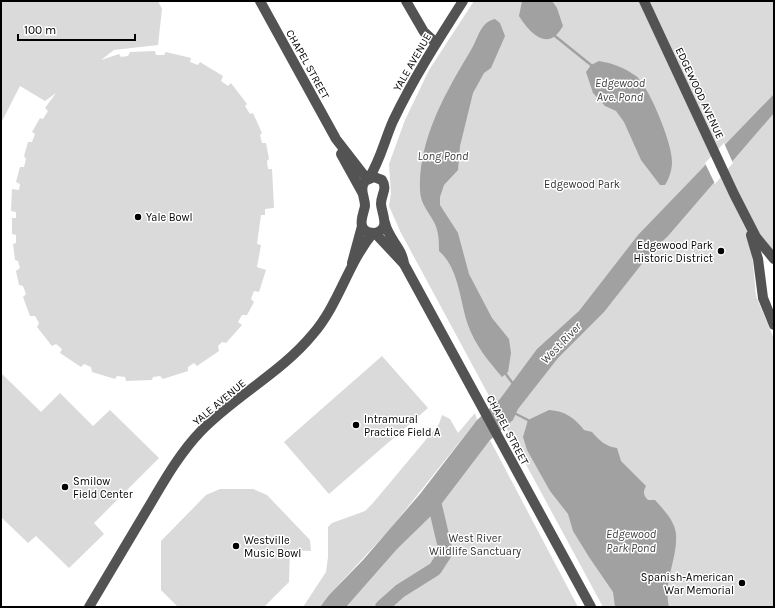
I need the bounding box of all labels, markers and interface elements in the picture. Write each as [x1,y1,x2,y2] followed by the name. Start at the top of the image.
[18,16,135,42] scale bar
[24,23,56,37] text: 100 m
[283,27,332,102] street label: CHAPEL STREET
[391,31,434,94] street label: YALE AVENUE
[673,45,727,141] street label: EDGEWOOD AVENUE
[595,76,646,104] water label: Edgewood Ave. Pond
[418,149,469,163] water label: Long Pond
[544,178,620,191] park label: Edgewood Park
[146,211,193,224] place label: Yale Bowl
[133,212,143,222] marker: Yale Bowl
[633,239,713,265] place label: Edgewood Park Historic District
[716,246,726,256] marker: Edgewood Park Historic District
[538,319,585,367] water label: West River
[190,377,248,428] street label: YALE AVENUE
[484,393,532,468] street label: CHAPEL STREET
[364,413,441,439] place label: Intramural Practice Field A
[351,420,361,430] marker: Intramural Practice Field A
[73,475,133,501] place label: Smilow Field Center
[60,482,70,492] marker: Smilow Field Center
[606,527,657,555] water label: Edgewood Park Pond
[429,532,521,558] park label: West River Wildlife Sanctuary
[244,534,301,560] place label: Westville Music Bowl
[231,541,241,551] marker: Westville Music Bowl
[641,571,734,597] place label: Spanish-American War Memorial
[737,578,747,588] marker: Spanish-American War Memorial

